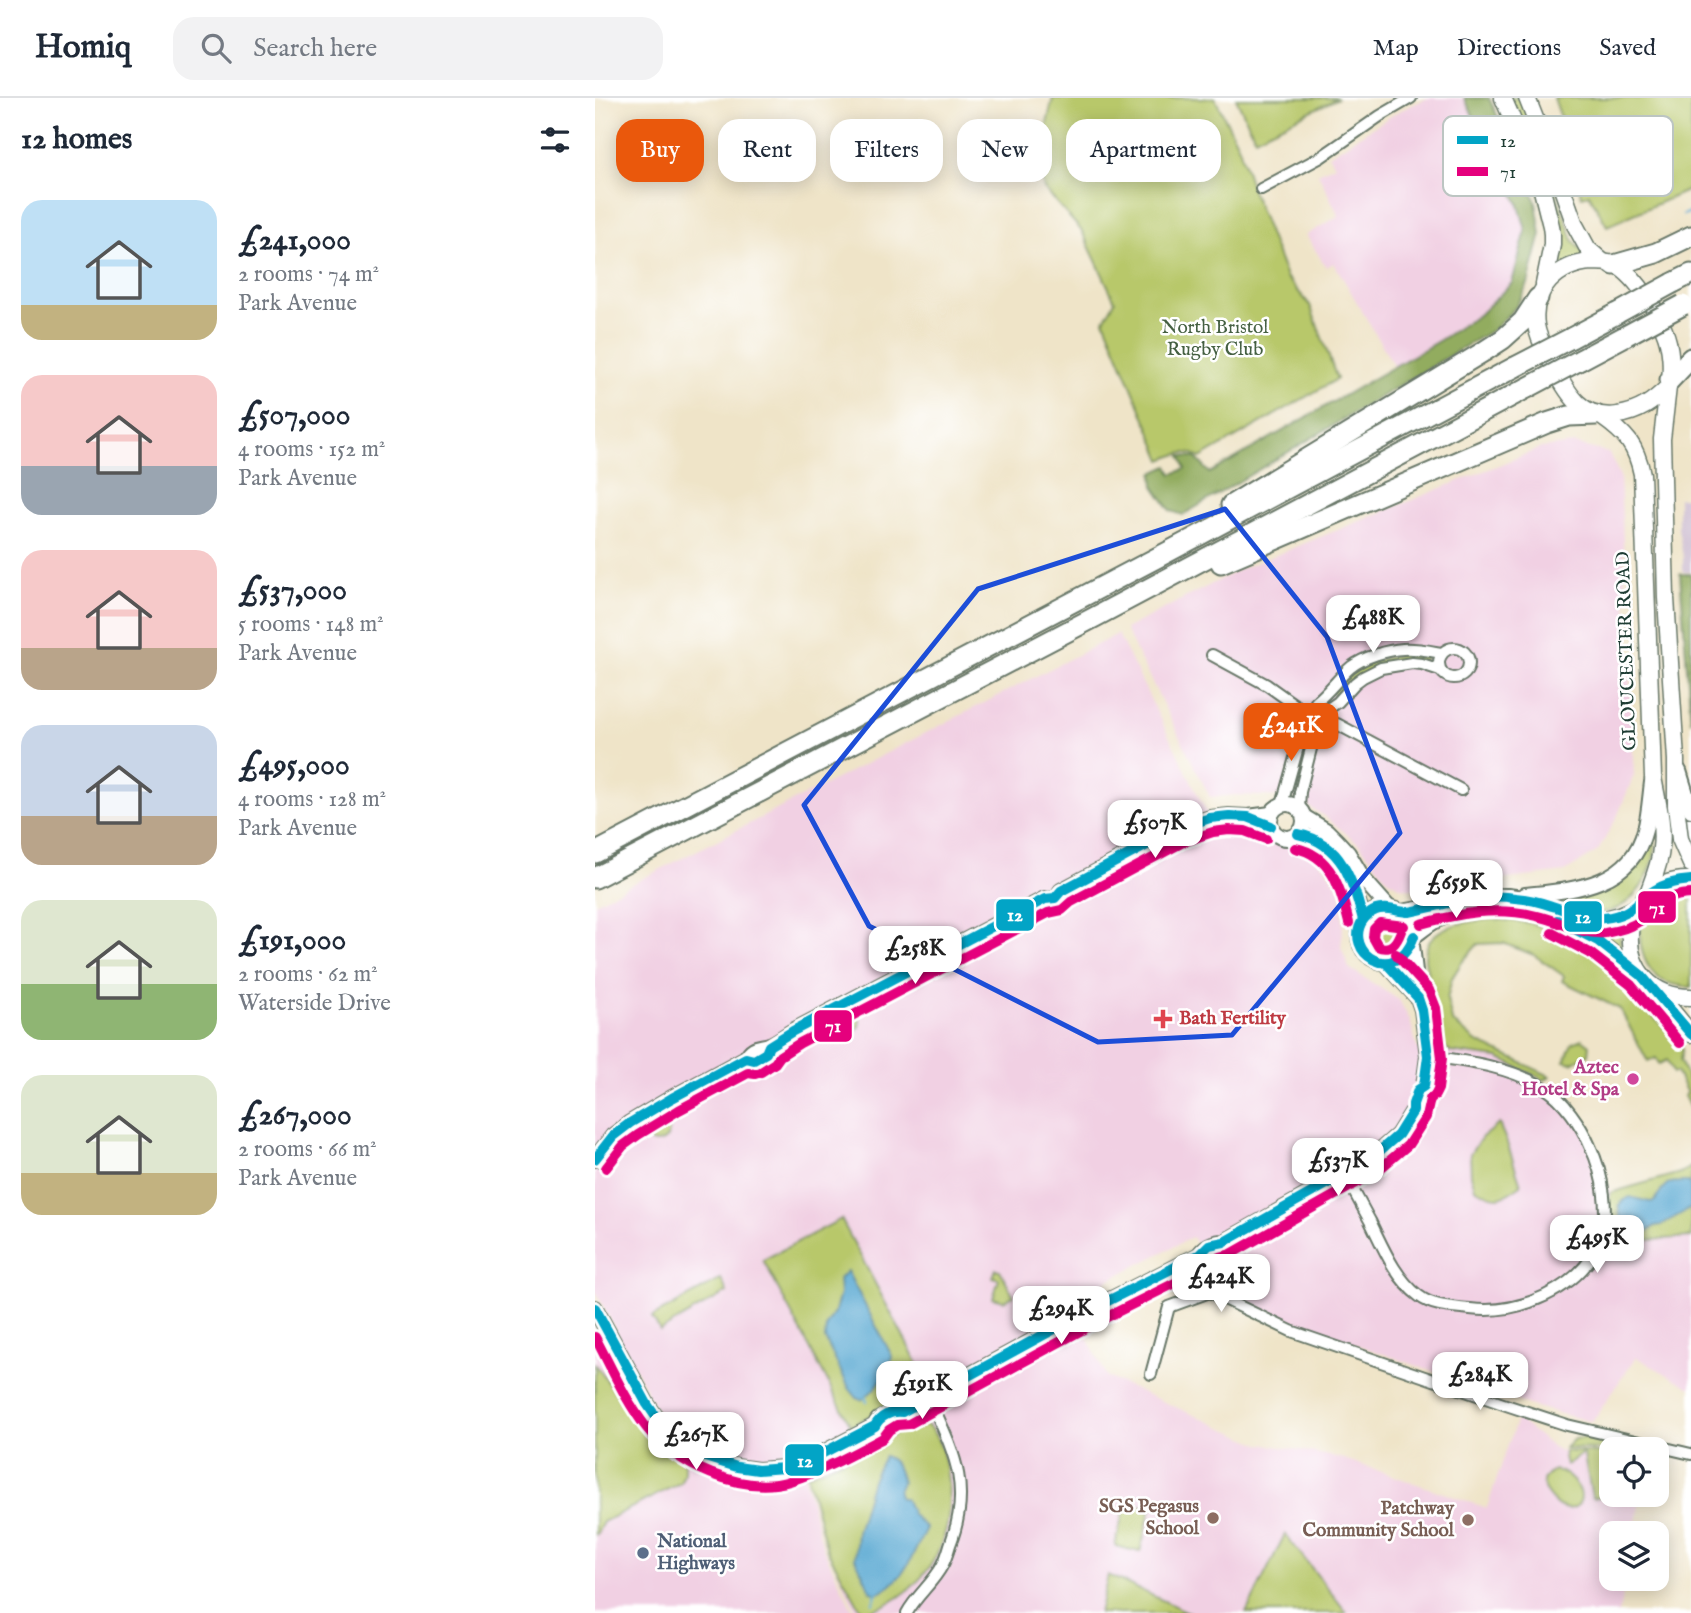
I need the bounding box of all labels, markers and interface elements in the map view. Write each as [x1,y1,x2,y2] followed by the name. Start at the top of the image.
[173,17,663,80] search box
[35,27,131,69] text: Homiq
[197,29,235,67] icon: search
[253,32,377,65] text: Search here
[1373,33,1419,64] text: Map
[1457,33,1561,64] text: Directions
[1599,33,1656,64] text: Saved
[1443,116,1673,196] legend
[616,119,704,182] chip: Buy
[718,119,816,182] chip: Rent
[830,119,943,182] chip: Filters
[957,119,1052,182] chip: New
[1066,119,1221,182] chip: Apartment
[21,121,132,159] text: 12 homes
[536,121,574,159] icon: filters
[1500,130,1516,154] text: 12
[1500,161,1516,185] text: 71
[238,222,351,260] text: £241,000
[77,228,161,312] icon: home
[238,260,379,289] text: 2 rooms · 74 m²
[238,289,357,318] text: Park Avenue
[1162,316,1269,362] park label: North Bristol Rugby Club
[238,397,351,435] text: £507,000
[77,403,161,487] icon: home
[238,435,385,464] text: 4 rooms · 152 m²
[238,464,357,493] text: Park Avenue
[1612,551,1642,751] street label: GLOUCESTER ROAD
[238,572,347,610] text: £537,000
[77,578,161,662] icon: home
[1324,596,1422,655] pin: £488K
[1342,603,1404,632] text: £488K
[238,610,384,639] text: 5 rooms · 148 m²
[238,639,357,668] text: Park Avenue
[1242,704,1340,763] pin: £241K
[1259,711,1323,740] text: £241K
[238,747,350,785] text: £495,000
[77,753,161,837] icon: home
[238,785,386,814] text: 4 rooms · 128 m²
[1106,800,1204,860] pin: £507K
[1124,808,1186,837] text: £507K
[238,814,357,843] text: Park Avenue
[1407,860,1505,920] pin: £659K
[1426,868,1486,897] text: £659K
[1637,890,1677,924] line badge: 71
[1649,897,1665,921] text: 71
[995,898,1035,932] line badge: 12
[1563,900,1603,933] line badge: 12
[1007,904,1023,928] text: 12
[1575,906,1591,930] text: 12
[238,922,346,960] text: £191,000
[866,926,964,986] pin: £258K
[77,928,161,1012] icon: home
[885,934,945,963] text: £258K
[238,960,378,989] text: 2 rooms · 62 m²
[238,989,391,1018] text: Waterside Drive
[1179,1007,1287,1031] place label: Bath Fertility
[813,1009,853,1043] line badge: 71
[1153,1009,1173,1029] marker: Bath Fertility
[825,1015,841,1039] text: 71
[1521,1056,1620,1102] place label: Aztec Hotel & Spa
[1625,1071,1641,1087] marker: Aztec Hotel & Spa
[238,1097,352,1135] text: £267,000
[77,1103,161,1187] icon: home
[238,1135,377,1164] text: 2 rooms · 66 m²
[1289,1138,1387,1198] pin: £537K
[1308,1146,1368,1175] text: £537K
[238,1164,357,1193] text: Park Avenue
[1548,1216,1646,1275] pin: £495K
[1566,1223,1628,1252] text: £495K
[1172,1254,1270,1314] pin: £424K
[1188,1262,1254,1291] text: £424K
[1012,1286,1110,1346] pin: £294K
[1029,1294,1093,1323] text: £294K
[1431,1352,1529,1412] pin: £284K
[1448,1360,1512,1389] text: £284K
[873,1362,971,1421] pin: £191K
[892,1369,952,1398] text: £191K
[647,1412,745,1472] pin: £267K
[664,1420,728,1449] text: £267K
[1599,1437,1669,1591] map controls
[1599,1437,1669,1507] button: locate
[784,1443,825,1477] line badge: 12
[797,1450,813,1474] text: 12
[1099,1495,1200,1541] place label: SGS Pegasus School
[1302,1497,1455,1543] place label: Patchway Community School
[1205,1510,1221,1526] marker: SGS Pegasus School
[1460,1512,1476,1528] marker: Patchway Community School
[1599,1521,1669,1591] button: layers
[656,1530,735,1576] place label: National Highways
[635,1545,651,1561] marker: National Highways

